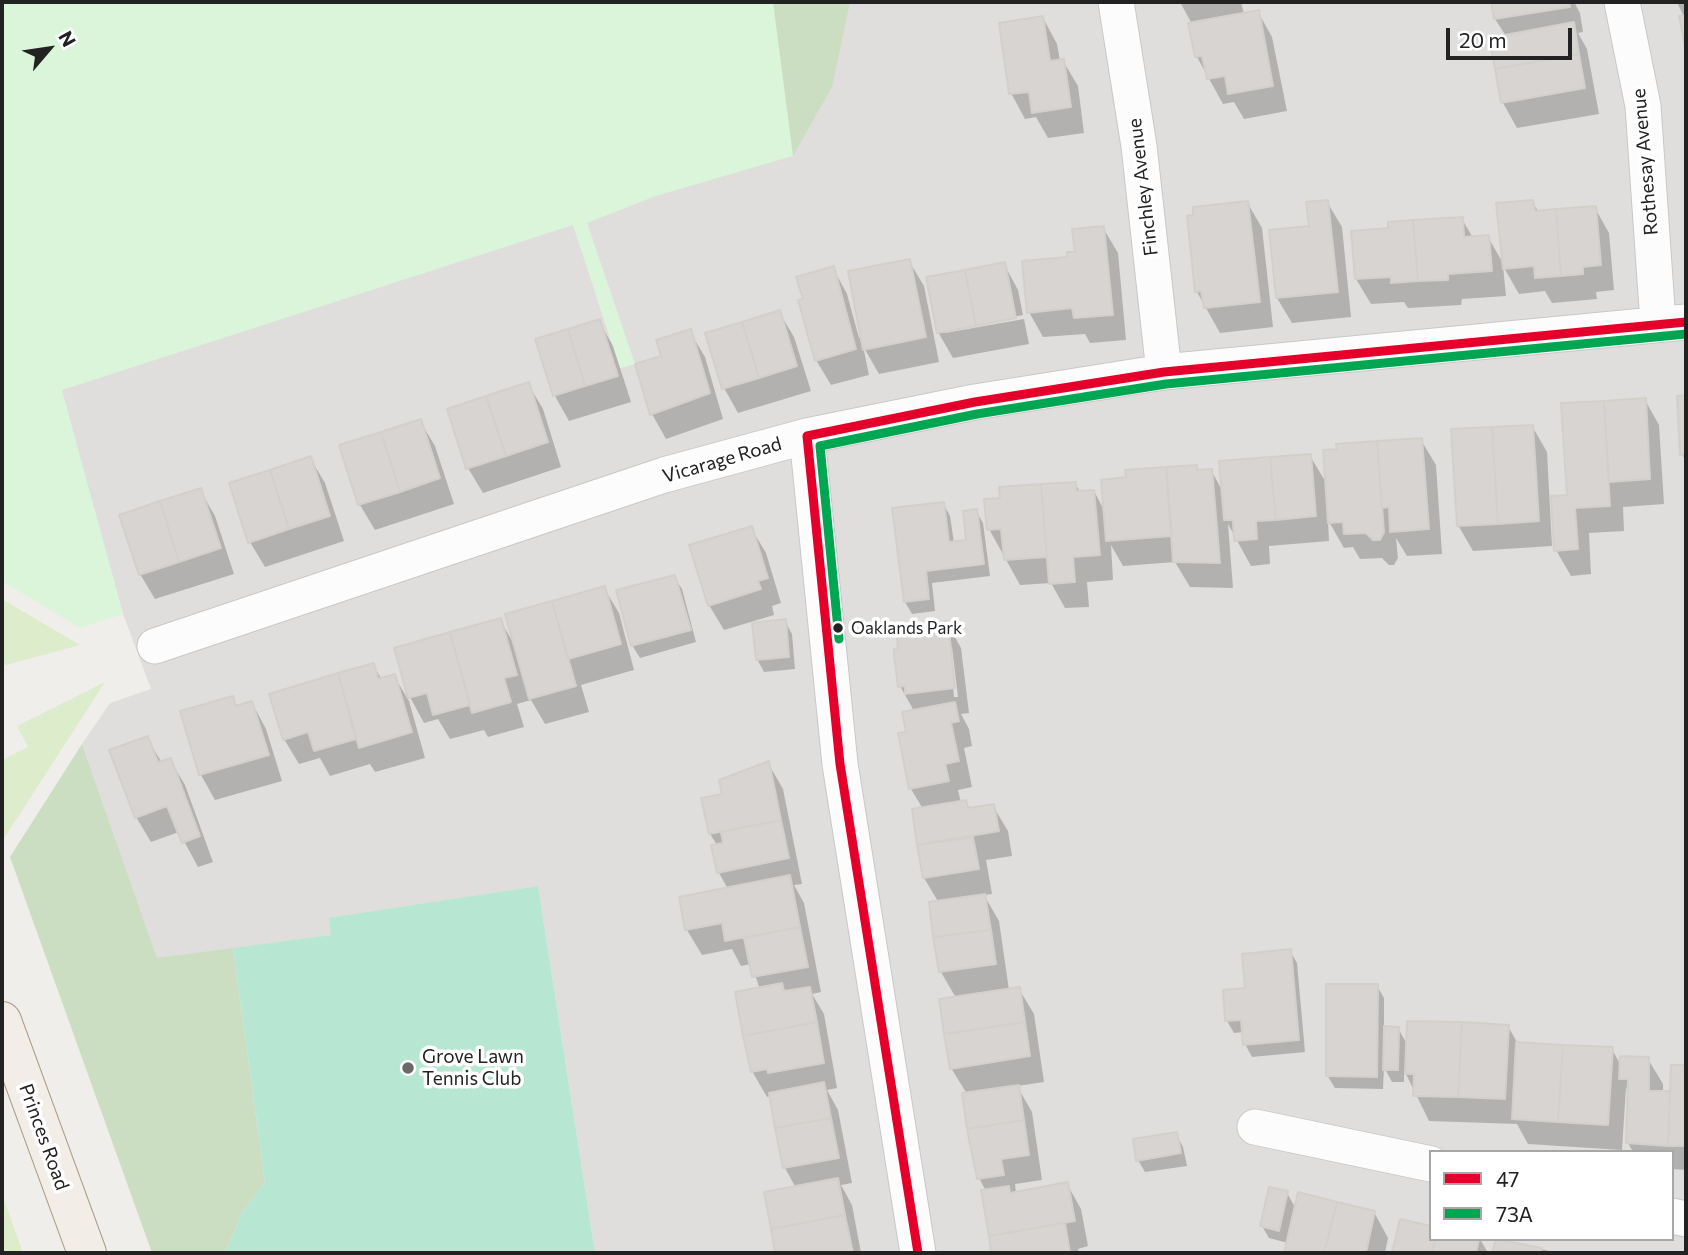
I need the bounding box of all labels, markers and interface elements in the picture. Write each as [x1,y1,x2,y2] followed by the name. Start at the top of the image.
[14,14,84,84] north arrow
[1450,14,1576,58] scale bar
[54,27,81,50] text: N
[1459,27,1507,52] text: 20 m
[1627,88,1663,236] street label: Rothesay Avenue
[1123,117,1163,257] street label: Finchley Avenue
[660,432,784,488] street label: Vicarage Road
[851,618,962,638] place label: Oaklands Park
[831,621,845,635] marker: Oaklands Park
[422,1046,524,1090] place label: Grove Lawn Tennis Club
[400,1060,416,1076] marker: Grove Lawn Tennis Club
[14,1081,74,1193] street label: Princes Road
[1429,1150,1674,1241] legend
[1496,1166,1519,1191] text: 47
[1496,1201,1533,1226] text: 73A

